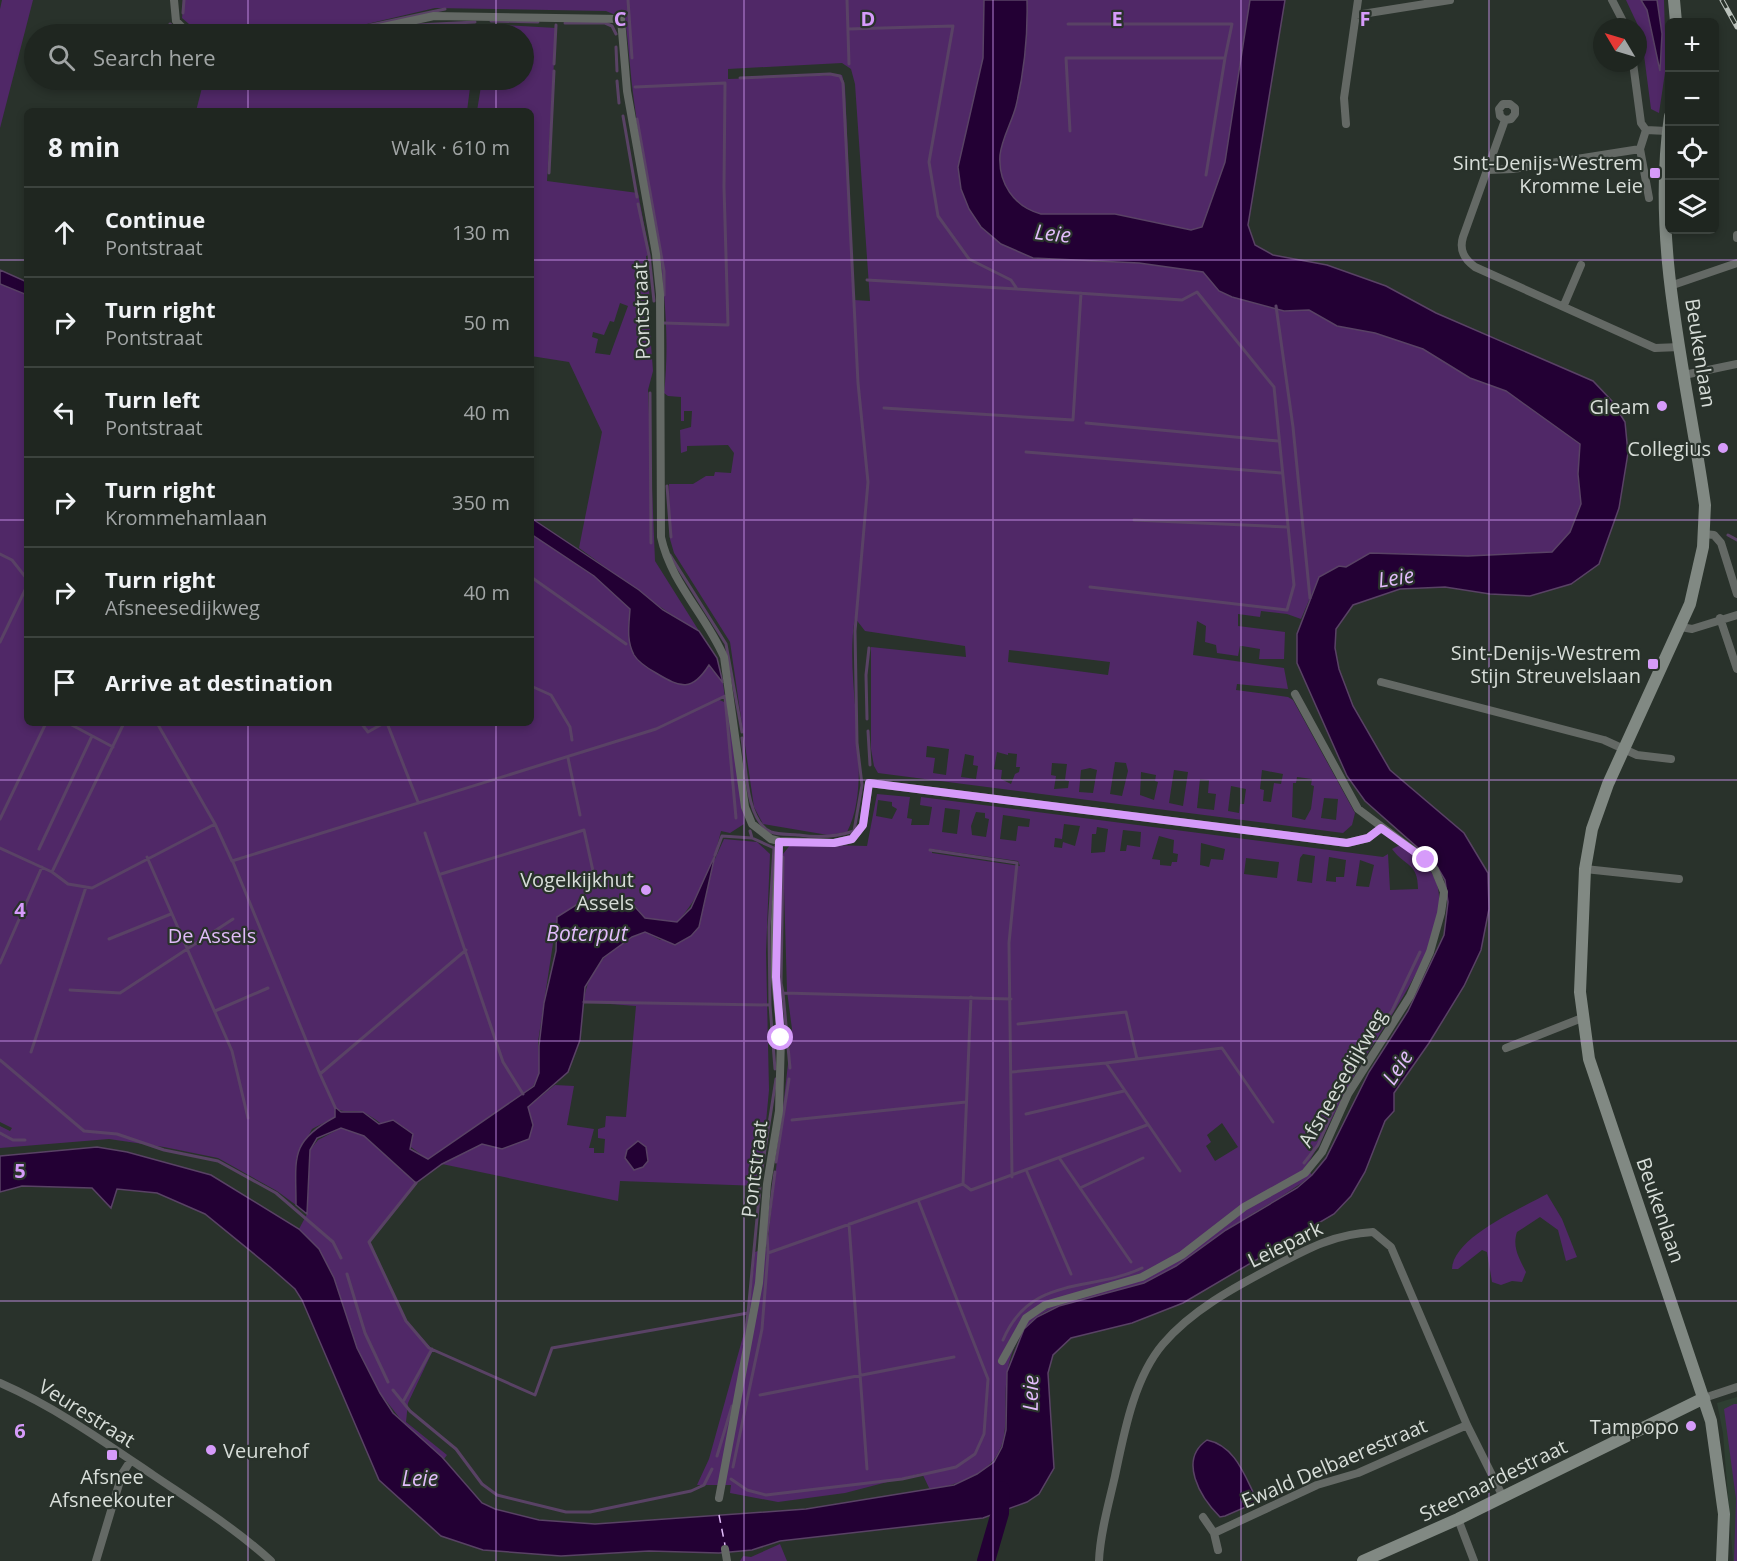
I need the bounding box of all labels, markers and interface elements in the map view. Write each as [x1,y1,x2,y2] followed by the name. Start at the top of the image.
[614,5,627,32] text: C
[861,5,875,32] text: D
[1111,5,1123,32] text: E
[1360,5,1370,32] text: F
[1593,18,1647,72] north arrow
[1665,18,1719,234] map controls
[1665,18,1719,72] button: +
[24,24,534,90] search box
[45,41,78,74] icon: search
[93,42,216,72] text: Search here
[1665,72,1719,126] button: −
[1665,126,1719,180] button: locate
[48,129,120,165] text: 8 min
[391,134,510,161] text: Walk · 610 m
[1453,149,1643,199] place label: Sint-Denijs-Westrem Kromme Leie
[1648,166,1662,180] marker: Sint-Denijs-Westrem Kromme Leie
[1665,180,1719,234] button: layers
[105,204,205,234] text: Continue
[48,216,81,249] icon: ahead
[1033,217,1073,249] water label: Leie
[452,219,510,246] text: 130 m
[105,234,203,261] text: Pontstraat
[626,262,656,360] street label: Pontstraat
[105,294,216,324] text: Turn right
[1679,297,1723,409] street label: Beukenlaan
[48,306,81,339] icon: right
[463,309,510,336] text: 50 m
[105,324,203,351] text: Pontstraat
[105,384,200,414] text: Turn left
[1590,393,1650,420] place label: Gleam
[48,396,81,429] icon: left
[463,399,510,426] text: 40 m
[1655,399,1669,413] marker: Gleam
[105,414,203,441] text: Pontstraat
[1627,435,1711,462] place label: Collegius
[1716,441,1730,455] marker: Collegius
[105,474,216,504] text: Turn right
[48,486,81,519] icon: right
[452,489,510,516] text: 350 m
[105,504,267,531] text: Krommehamlaan
[1376,560,1416,594] water label: Leie
[105,564,216,594] text: Turn right
[48,576,81,609] icon: right
[463,579,510,606] text: 40 m
[105,594,260,621] text: Afsneesedijkweg
[1451,639,1641,689] place label: Sint-Denijs-Westrem Stijn Streuvelslaan
[1646,657,1660,671] marker: Sint-Denijs-Westrem Stijn Streuvelslaan
[48,666,81,699] icon: arrive
[105,667,333,697] text: Arrive at destination
[1412,846,1438,872] route end
[520,866,634,916] place label: Vogelkijkhut Assels
[639,883,653,897] marker: Vogelkijkhut Assels
[14,896,26,923] text: 4
[546,919,629,947] water label: Boterput
[168,922,256,949] park label: De Assels
[1292,1004,1392,1152] street label: Afsneesedijkweg
[767,1024,793,1050] route start
[1375,1044,1419,1090] water label: Leie
[735,1119,773,1219] street label: Pontstraat
[1630,1154,1692,1266] street label: Beukenlaan
[14,1157,26,1184] text: 5
[1243,1214,1327,1274] street label: Leiepark
[34,1373,140,1453] street label: Veurestraat
[1016,1375,1044,1411] water label: Leie
[1237,1412,1431,1514] street label: Ewald Delbaerestraat
[1590,1413,1679,1440] place label: Tampopo
[14,1417,26,1444] text: 6
[1684,1419,1698,1433] marker: Tampopo
[1415,1433,1571,1527] street label: Steenaardestraat
[223,1437,310,1464] place label: Veurehof
[204,1443,218,1457] marker: Veurehof
[105,1448,119,1462] marker: Afsnee Afsneekouter
[50,1463,174,1513] place label: Afsnee Afsneekouter
[402,1464,438,1492] water label: Leie

